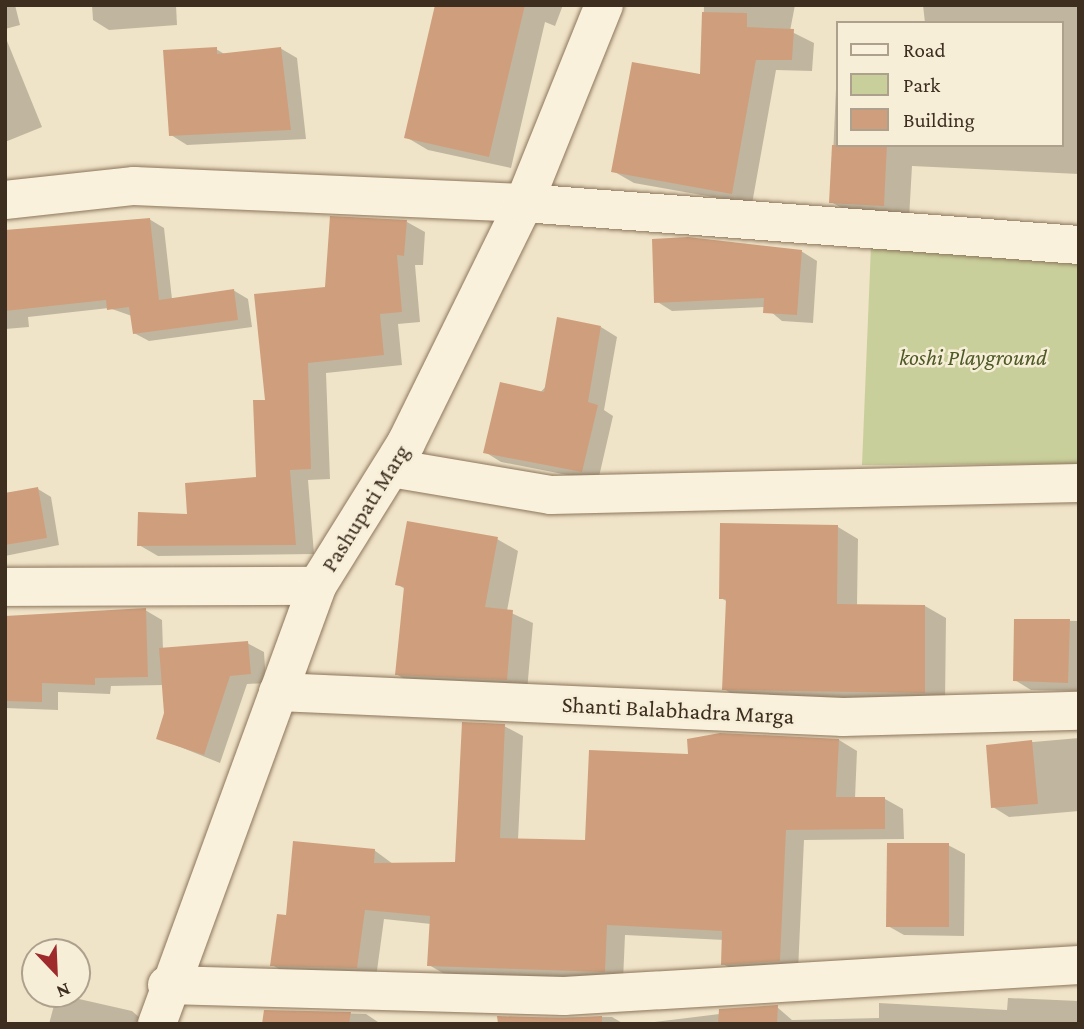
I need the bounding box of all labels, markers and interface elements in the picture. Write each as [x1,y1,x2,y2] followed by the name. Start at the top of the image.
[836,21,1063,147] legend
[903,38,946,62] text: Road
[903,73,940,97] text: Park
[903,108,975,132] text: Building
[899,343,1047,371] park label: koshi Playground
[315,439,415,577] street label: Pashupati Marg
[561,690,795,730] street label: Shanti Balabhadra Marga
[21,938,91,1008] north arrow
[54,979,74,1003] text: N

